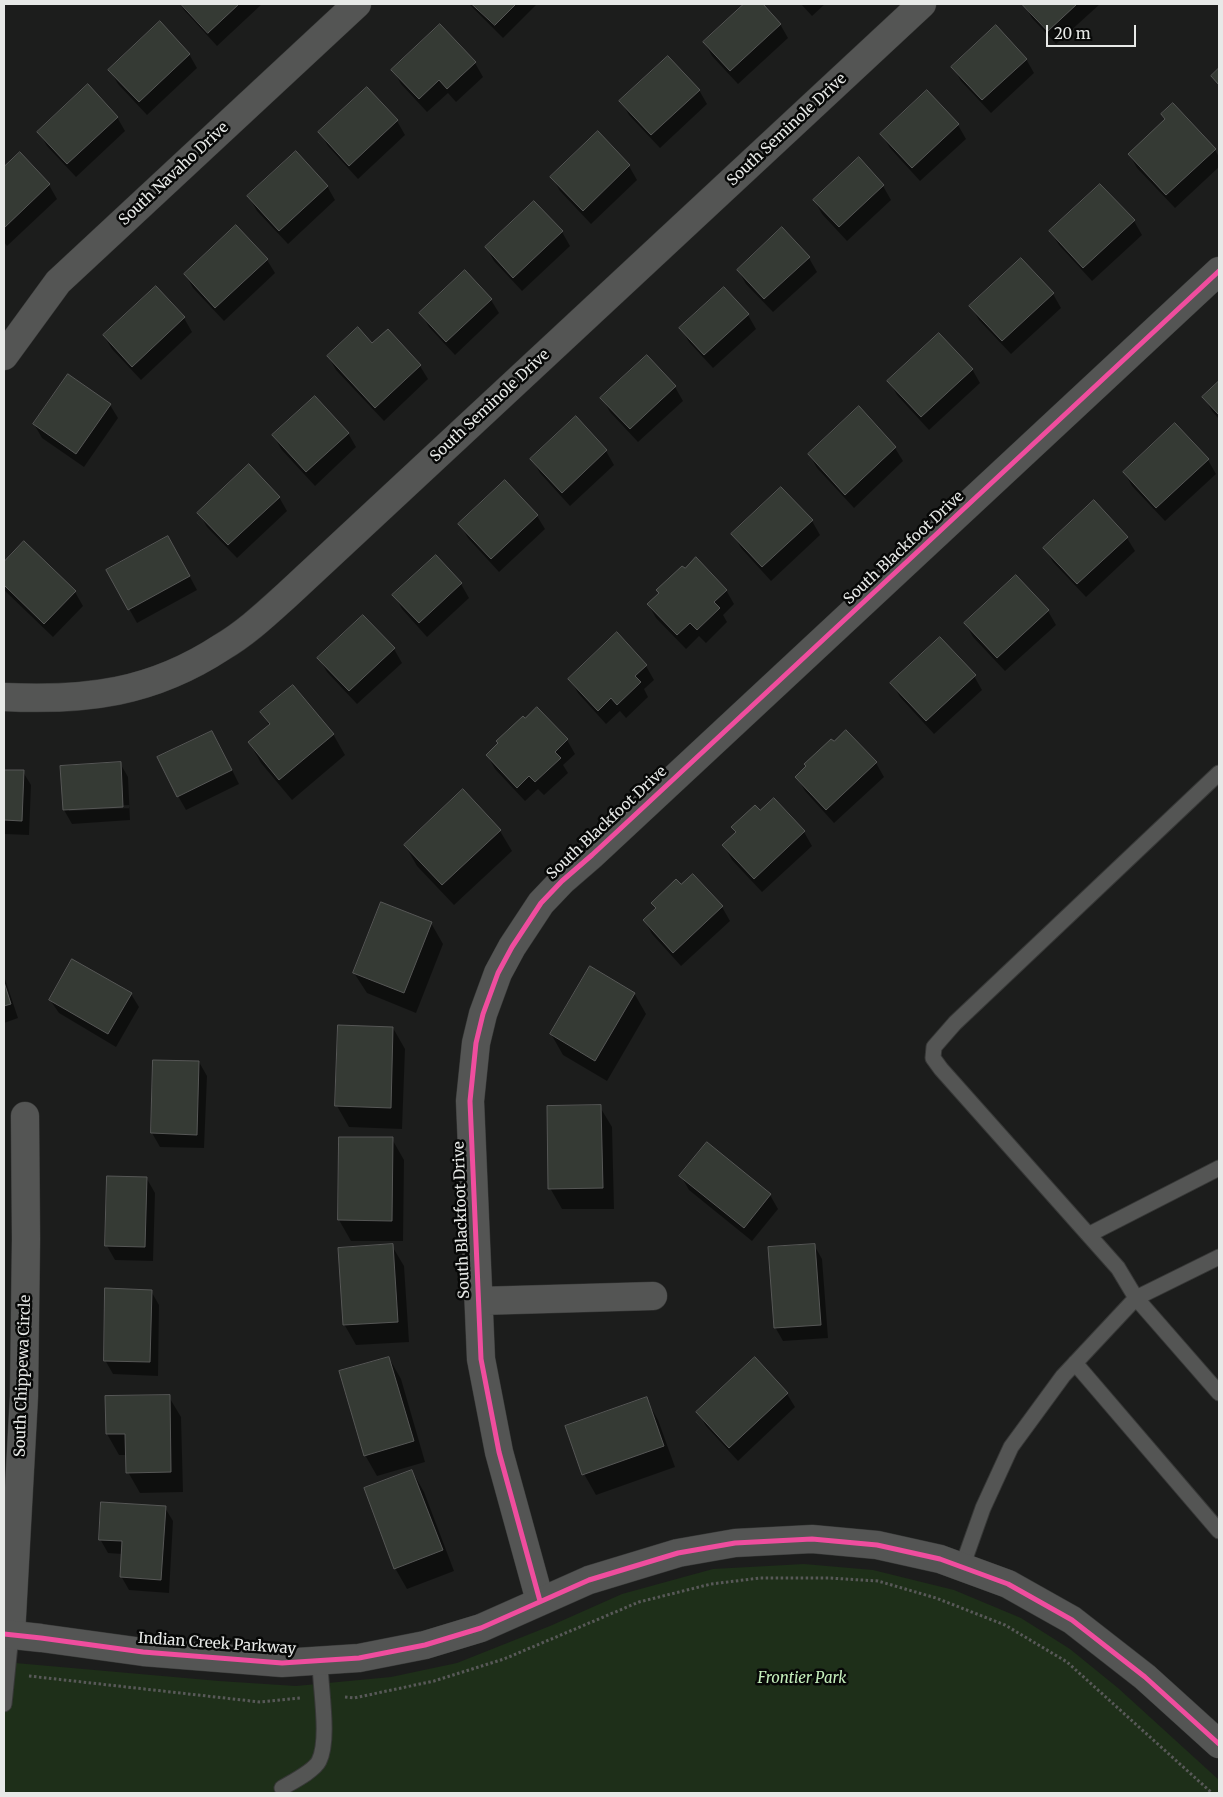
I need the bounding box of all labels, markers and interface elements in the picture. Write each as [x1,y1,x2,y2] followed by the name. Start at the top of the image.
[1048,15,1138,47] scale bar
[1054,24,1091,43] text: 20 m
[724,70,850,190] street label: South Seminole Drive
[116,119,232,229] street label: South Navaho Drive
[427,346,553,466] street label: South Seminole Drive
[840,488,968,608] street label: South Blackfoot Drive
[543,763,671,883] street label: South Blackfoot Drive
[450,1141,474,1299] street label: South Blackfoot Drive
[11,1295,35,1457] street label: South Chippewa Circle
[137,1630,297,1658] street label: Indian Creek Parkway
[757,1670,847,1688] park label: Frontier Park

